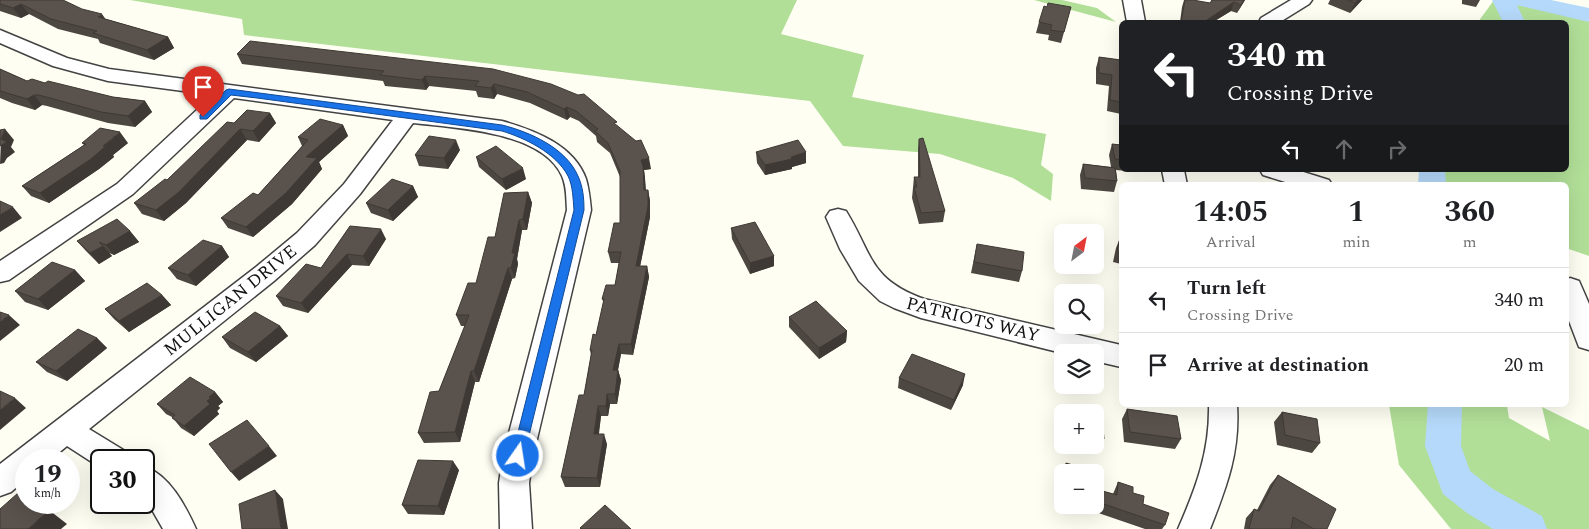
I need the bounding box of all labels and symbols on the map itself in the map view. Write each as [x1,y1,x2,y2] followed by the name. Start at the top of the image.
[182,66,224,117] pin
[1054,224,1104,274] north arrow
[158,238,303,363] street label: MULLIGAN DRIVE
[903,290,1043,349] street label: PATRIOTS WAY
[491,429,543,481] position arrow
[90,449,155,514] speed limit sign: 30

